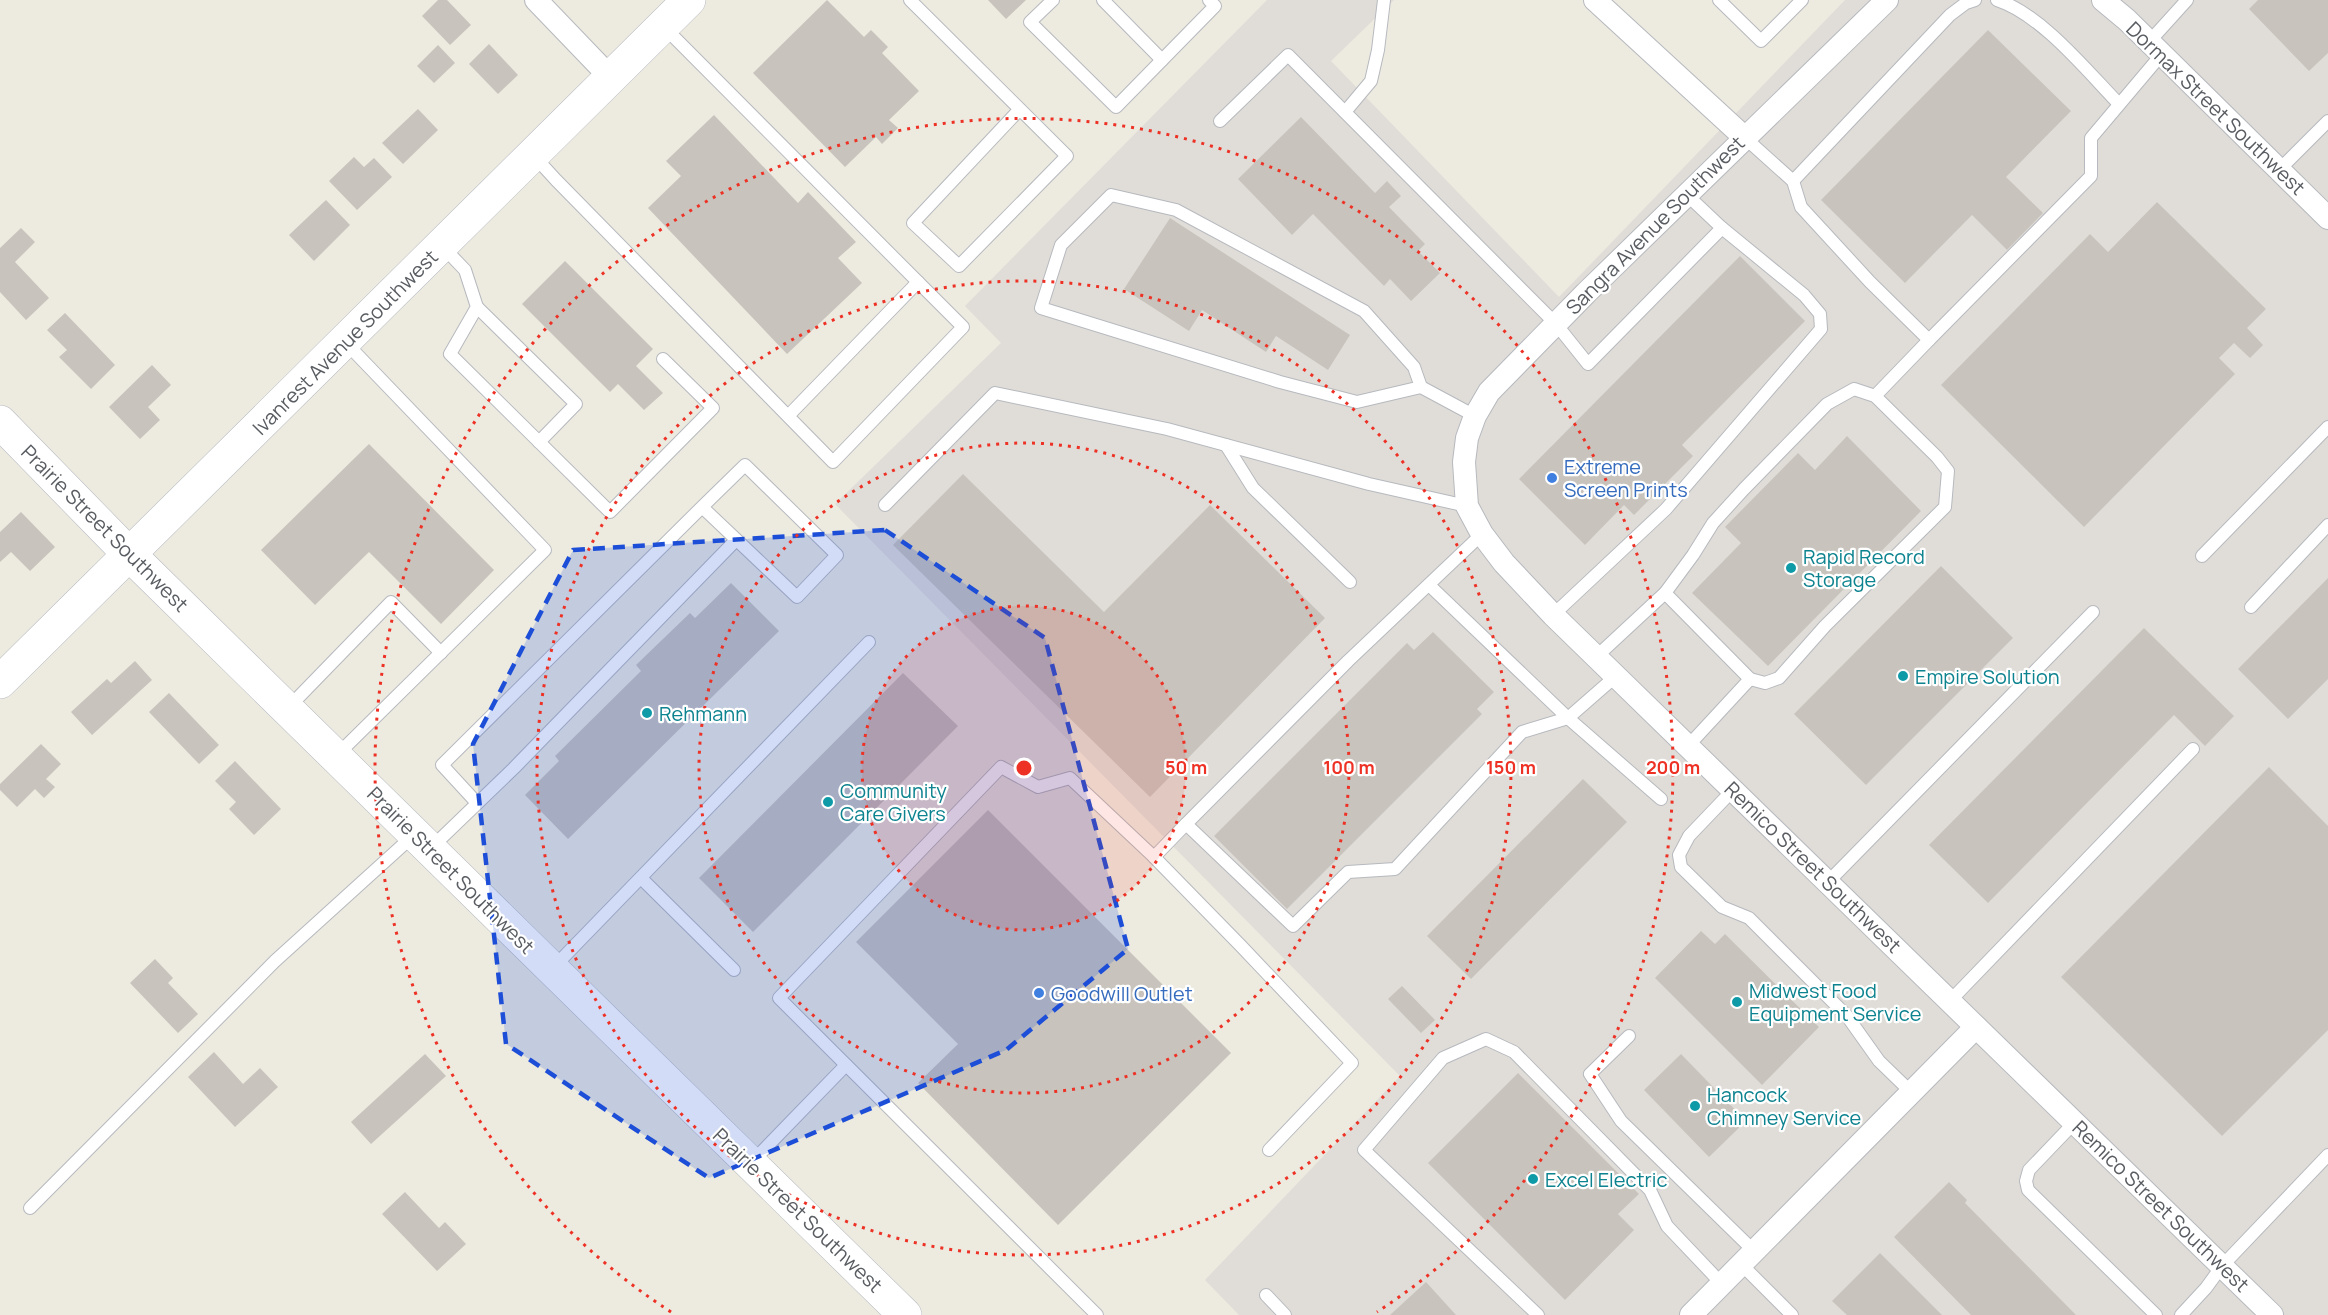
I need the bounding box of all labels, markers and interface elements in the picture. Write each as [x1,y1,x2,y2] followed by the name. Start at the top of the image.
[2121,15,2311,201] street label: Dormax Street Southwest
[1560,130,1750,320] street label: Sangra Avenue Southwest
[246,243,444,441] street label: Ivanrest Avenue Southwest
[16,439,194,617] street label: Prairie Street Southwest
[1564,453,1688,503] place label: Extreme Screen Prints
[1545,471,1559,485] marker: Extreme Screen Prints
[1803,543,1925,593] place label: Rapid Record Storage
[1784,561,1798,575] marker: Rapid Record Storage
[1915,663,2060,690] place label: Empire Solution
[1896,669,1910,683] marker: Empire Solution
[659,700,747,727] place label: Rehmann
[640,706,654,720] marker: Rehmann
[1165,755,1207,779] text: 50 m
[1323,755,1375,779] text: 100 m
[1486,755,1536,779] text: 150 m
[1646,755,1700,779] text: 200 m
[1014,758,1034,778] centre of rings
[1719,775,1907,959] street label: Remico Street Southwest
[840,777,947,827] place label: Community Care Givers
[362,781,540,959] street label: Prairie Street Southwest
[821,795,835,809] marker: Community Care Givers
[1749,977,1921,1027] place label: Midwest Food Equipment Service
[1051,980,1193,1007] place label: Goodwill Outlet
[1032,986,1046,1000] marker: Goodwill Outlet
[1730,995,1744,1009] marker: Midwest Food Equipment Service
[1707,1081,1861,1131] place label: Hancock Chimney Service
[1688,1099,1702,1113] marker: Hancock Chimney Service
[2067,1114,2255,1298] street label: Remico Street Southwest
[707,1122,889,1298] street label: Prairie Street Southwest
[1545,1166,1667,1193] place label: Excel Electric
[1526,1172,1540,1186] marker: Excel Electric

